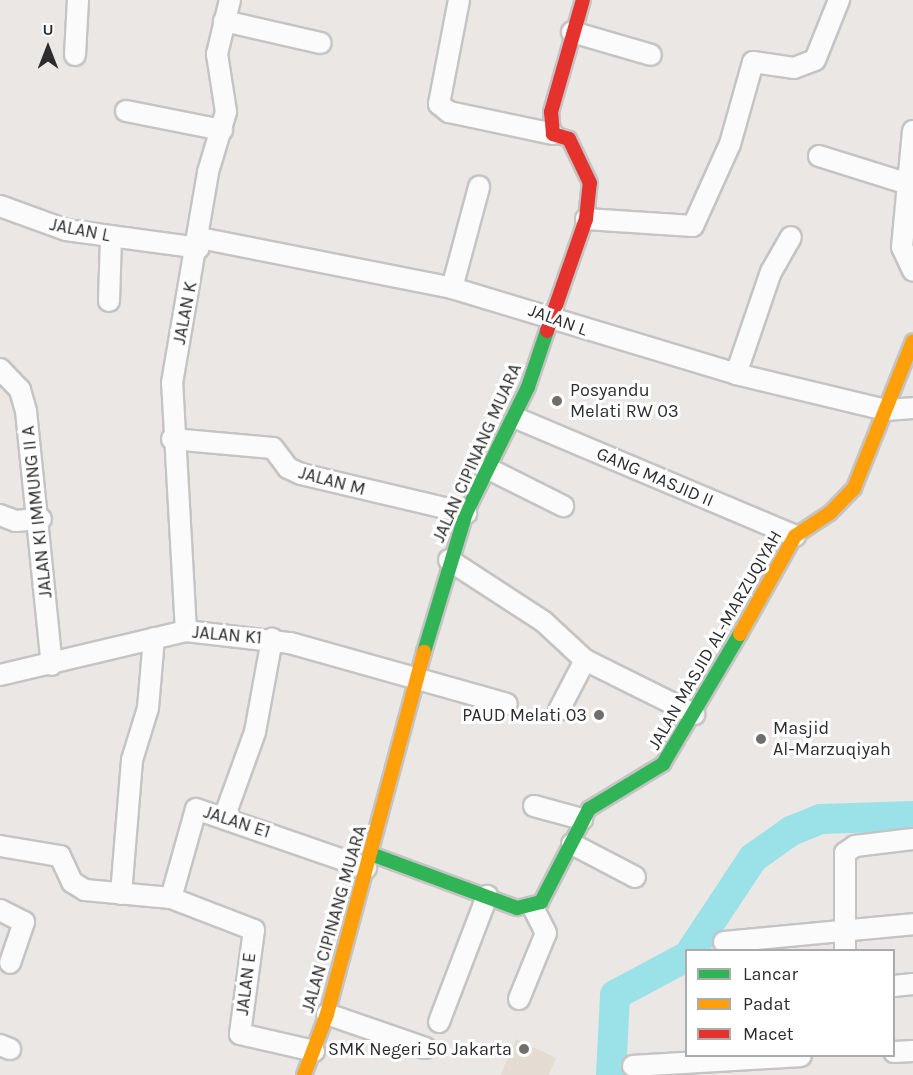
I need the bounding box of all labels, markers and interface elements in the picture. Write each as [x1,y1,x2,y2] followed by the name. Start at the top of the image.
[18,18,78,78] north arrow
[42,20,54,39] text: U
[48,214,112,246] street label: JALAN L
[168,280,202,346] street label: JALAN K
[525,299,591,341] street label: JALAN L
[428,360,526,546] street label: JALAN CIPINANG MUARA
[570,380,679,422] place label: Posyandu Melati RW 03
[548,392,566,410] marker: Posyandu Melati RW 03
[17,425,57,599] street label: JALAN KI IMMUNG II A
[593,443,717,511] street label: GANG MASJID II
[296,462,368,500] street label: JALAN M
[643,526,787,754] street label: JALAN MASJID AL-MARZUQIYAH
[191,621,263,649] street label: JALAN K1
[462,704,587,726] place label: PAUD Melati 03
[592,708,606,722] marker: PAUD Melati 03
[773,718,891,760] place label: Masjid Al-Marzuqiyah
[754,732,768,746] marker: Masjid Al-Marzuqiyah
[201,801,273,843] street label: JALAN E1
[297,823,371,1015] street label: JALAN CIPINANG MUARA
[685,949,895,1057] legend
[231,951,261,1017] street label: JALAN E
[743,963,798,985] text: Lancar
[743,993,790,1015] text: Padat
[743,1023,793,1045] text: Macet
[328,1038,512,1060] place label: SMK Negeri 50 Jakarta
[517,1042,531,1056] marker: SMK Negeri 50 Jakarta

